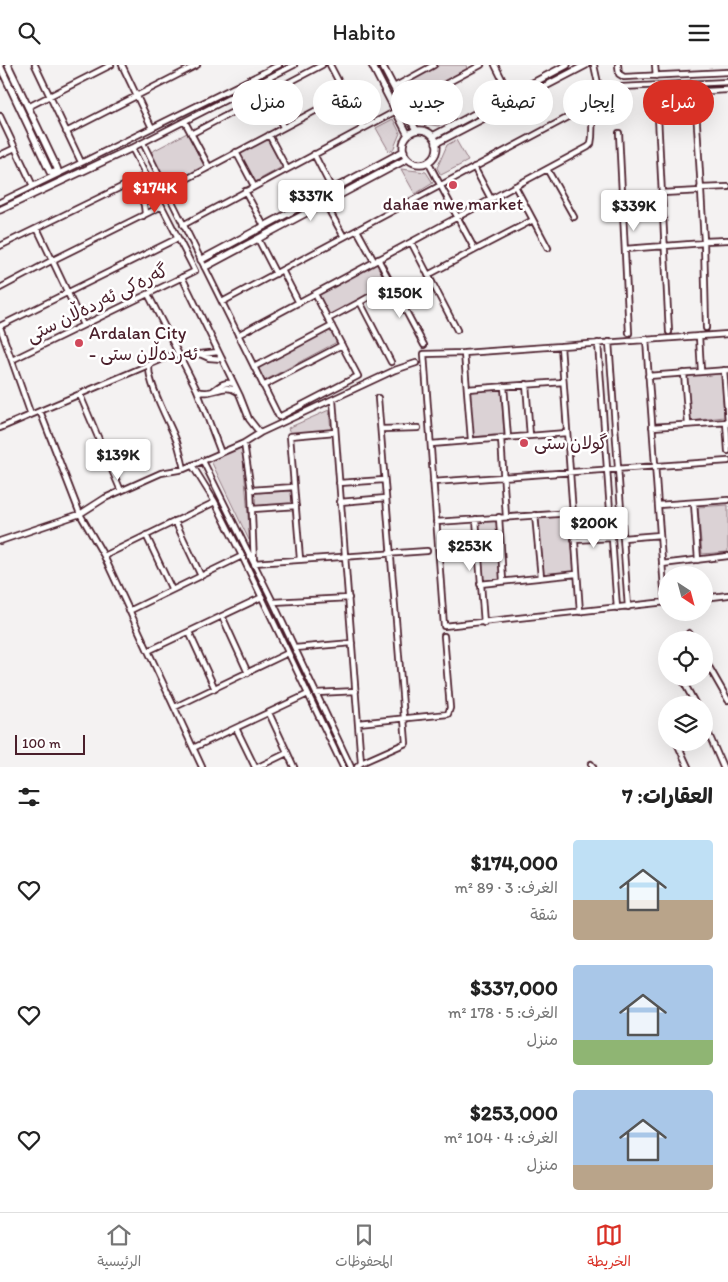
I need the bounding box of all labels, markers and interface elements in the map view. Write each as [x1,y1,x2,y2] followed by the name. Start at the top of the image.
[15,19,43,47] icon: search
[332,19,396,46] text: Habito
[685,19,713,47] icon: menu
[232,80,303,125] chip: منزل
[313,80,381,125] chip: شقة
[391,80,463,125] chip: جديد
[473,80,553,125] chip: تصفية
[563,80,633,125] chip: إيجار
[643,80,714,125] chip: شراء
[120,171,190,214] pin: $174K
[133,178,177,197] text: $174K
[276,179,346,222] pin: $337K
[447,179,459,191] marker: dahae nwe market
[289,186,333,205] text: $337K
[599,189,669,232] pin: $339K
[383,193,523,215] place label: dahae nwe market
[612,196,656,215] text: $339K
[22,257,172,347] street label: گەرەکی ئەردەڵان ستی
[365,277,435,319] pin: $150K
[378,283,422,302] text: $150K
[89,322,198,365] place label: Ardalan City - ئەردەڵان ستی
[73,337,85,349] marker: Ardalan City - ئەردەڵان ستی
[534,432,608,454] place label: گولان ستی
[518,437,530,449] marker: گولان ستی
[83,439,153,481] pin: $139K
[97,445,139,464] text: $139K
[559,507,629,549] pin: $200K
[571,513,617,532] text: $200K
[435,529,505,572] pin: $253K
[448,536,492,555] text: $253K
[658,566,712,621] north arrow
[658,566,713,751] map controls
[658,631,713,686] button: locate
[658,696,713,751] button: layers
[15,732,85,755] scale bar
[22,735,61,752] text: 100 m
[15,783,43,811] icon: filters
[622,783,713,808] text: العقارات: 7
[471,850,558,875] text: $174,000
[613,860,673,920] icon: home
[15,876,43,904] icon: heart
[455,878,558,897] text: الغرف: 3 · 89 m²
[530,905,558,924] text: شقة
[470,975,558,1000] text: $337,000
[613,985,673,1045] icon: home
[15,1001,43,1029] icon: heart
[448,1003,558,1022] text: الغرف: 5 · 178 m²
[526,1030,558,1049] text: منزل
[470,1100,558,1125] text: $253,000
[613,1110,673,1170] icon: home
[15,1126,43,1154] icon: heart
[444,1128,558,1147] text: الغرف: 4 · 104 m²
[526,1155,558,1174] text: منزل
[97,1221,141,1274] tab: الرئيسية
[335,1221,393,1274] tab: المحفوظات
[587,1221,631,1274] tab: الخريطة

